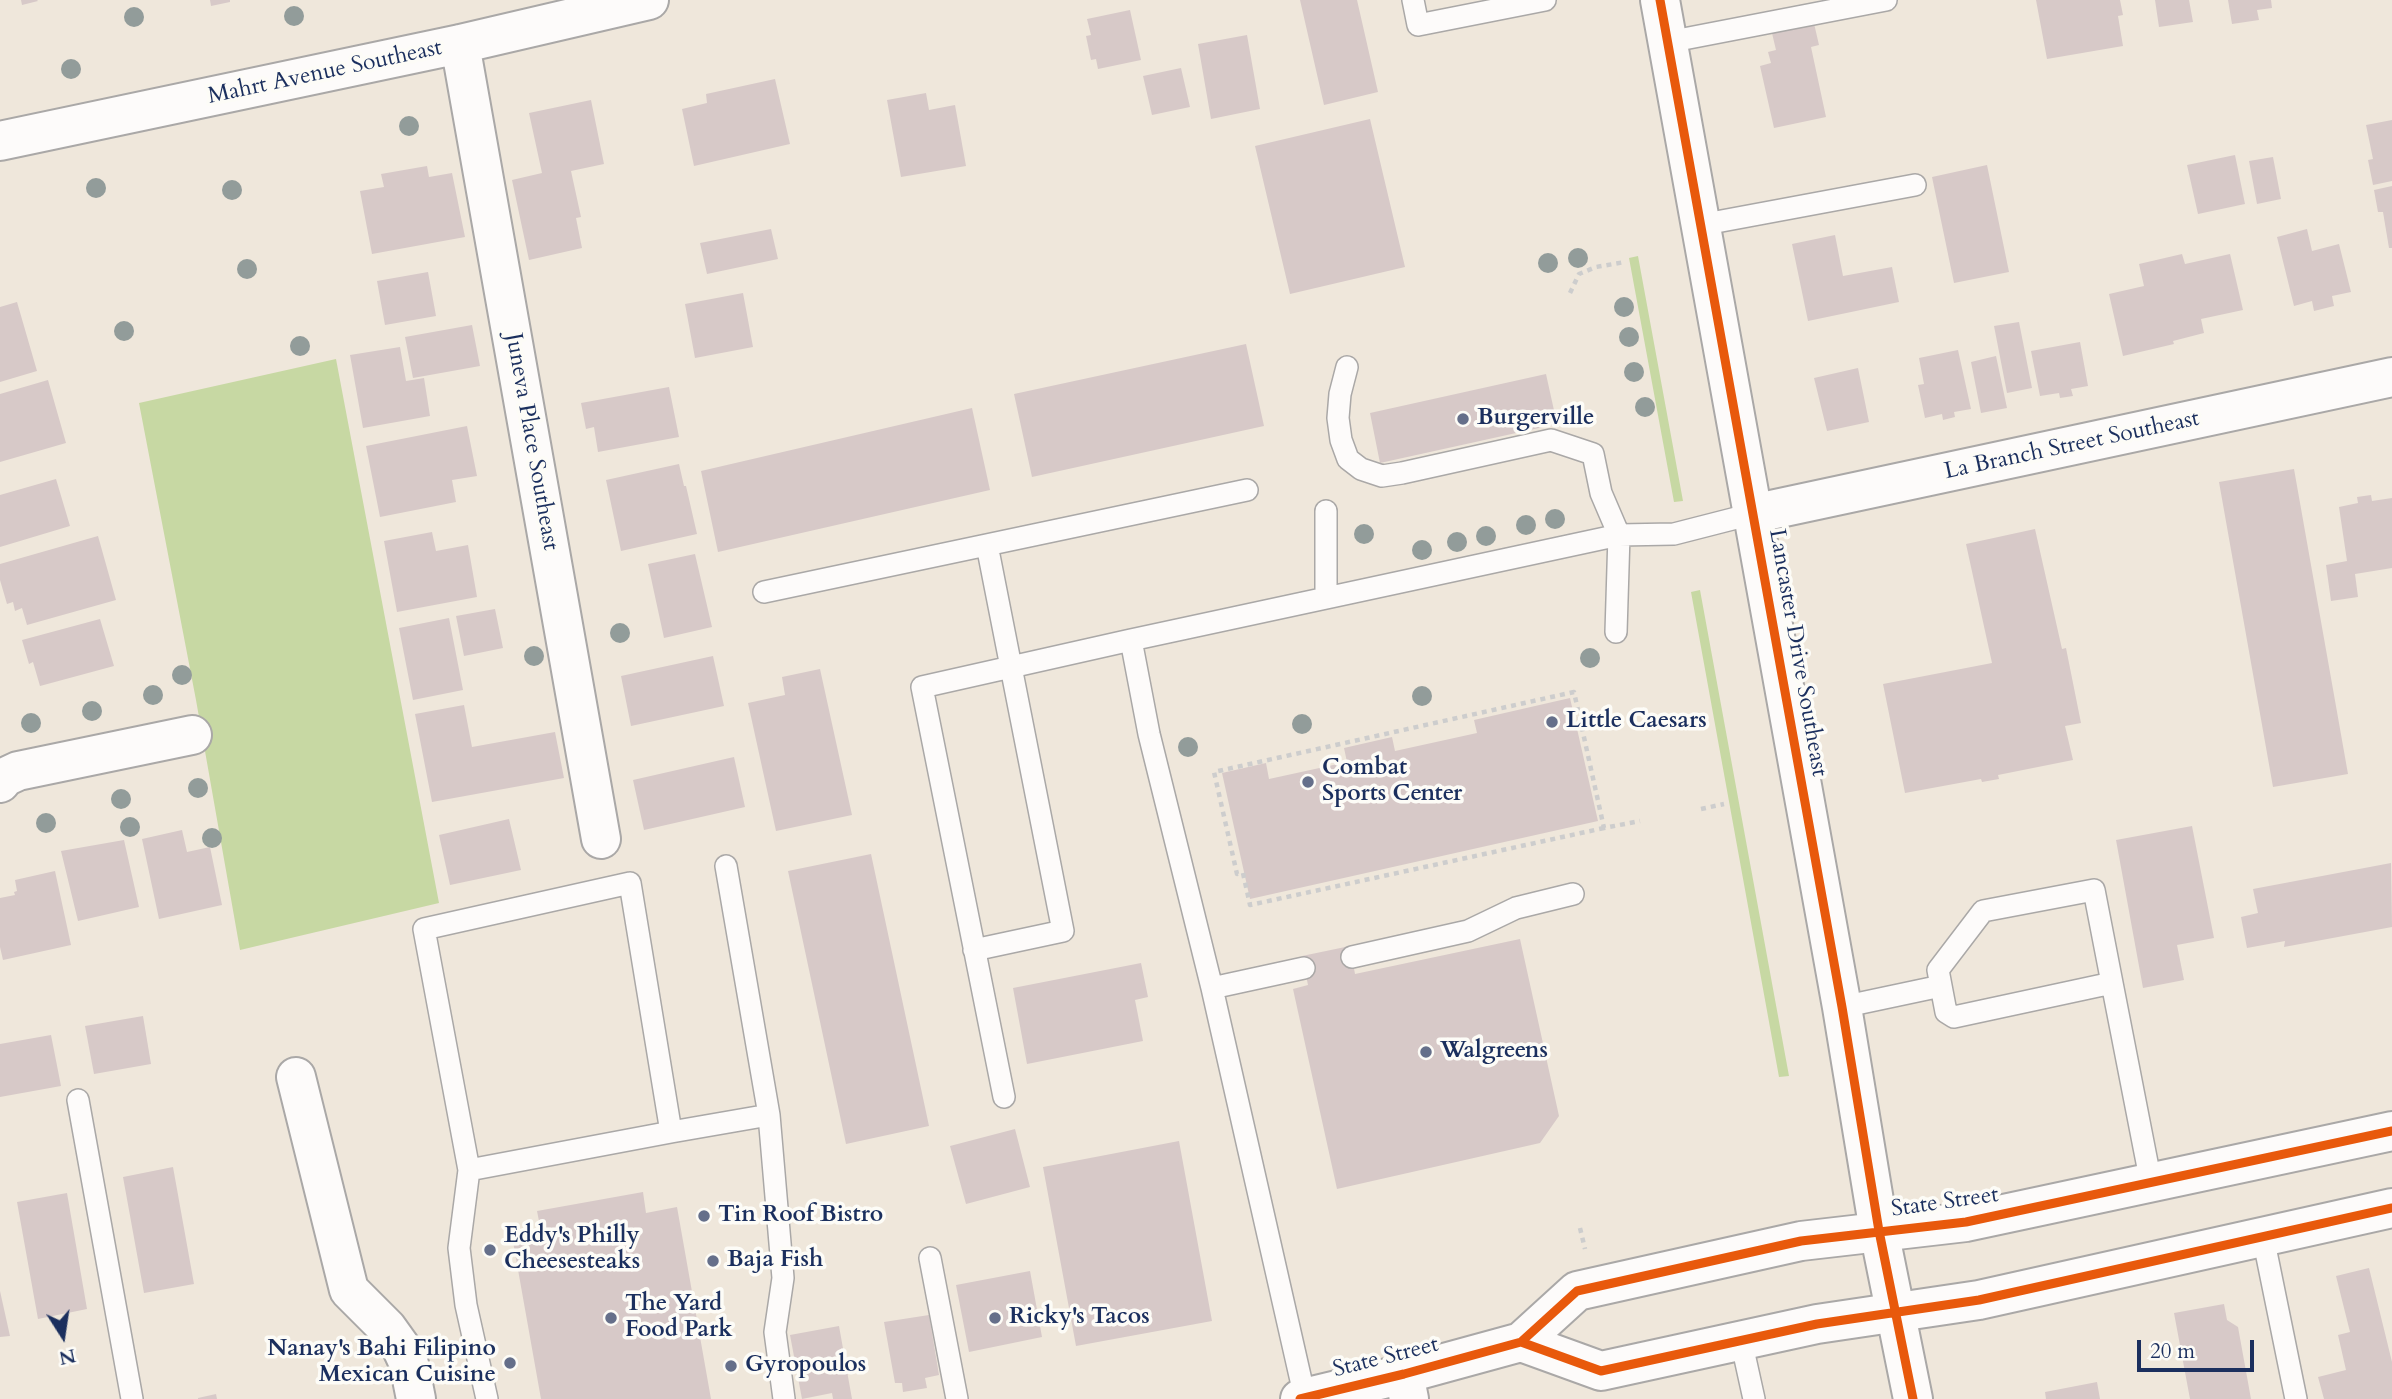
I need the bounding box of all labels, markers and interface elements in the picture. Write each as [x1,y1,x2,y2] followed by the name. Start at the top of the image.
[205,35,445,111] street label: Mahrt Avenue Southeast
[498,331,564,553] street label: Juneva Place Southeast
[1477,405,1594,433] place label: Burgerville
[1942,406,2202,486] street label: La Branch Street Southeast
[1455,411,1471,427] marker: Burgerville
[1762,527,1832,779] street label: Lancaster Drive Southeast
[1566,708,1707,736] place label: Little Caesars
[1544,714,1560,730] marker: Little Caesars
[1322,755,1462,809] place label: Combat Sports Center
[1300,774,1316,790] marker: Combat Sports Center
[1440,1038,1548,1066] place label: Walgreens
[1418,1044,1434,1060] marker: Walgreens
[1890,1182,2000,1224] street label: State Street
[718,1202,883,1230] place label: Tin Roof Bistro
[696,1208,712,1224] marker: Tin Roof Bistro
[504,1223,640,1277] place label: Eddy's Philly Cheesesteaks
[482,1242,498,1258] marker: Eddy's Philly Cheesesteaks
[727,1247,823,1275] place label: Baja Fish
[705,1253,721,1269] marker: Baja Fish
[625,1291,733,1345] place label: The Yard Food Park
[28,1301,98,1371] north arrow
[1009,1304,1150,1332] place label: Ricky's Tacos
[603,1310,619,1326] marker: The Yard Food Park
[987,1310,1003,1326] marker: Ricky's Tacos
[2140,1326,2257,1370] scale bar
[1330,1332,1442,1384] street label: State Street
[267,1336,496,1390] place label: Nanay's Bahi Filipino Mexican Cuisine
[2150,1337,2195,1366] text: 20 m
[57,1342,78,1371] text: N
[745,1352,866,1380] place label: Gyropoulos
[502,1355,518,1371] marker: Nanay's Bahi Filipino Mexican Cuisine
[723,1358,739,1374] marker: Gyropoulos

